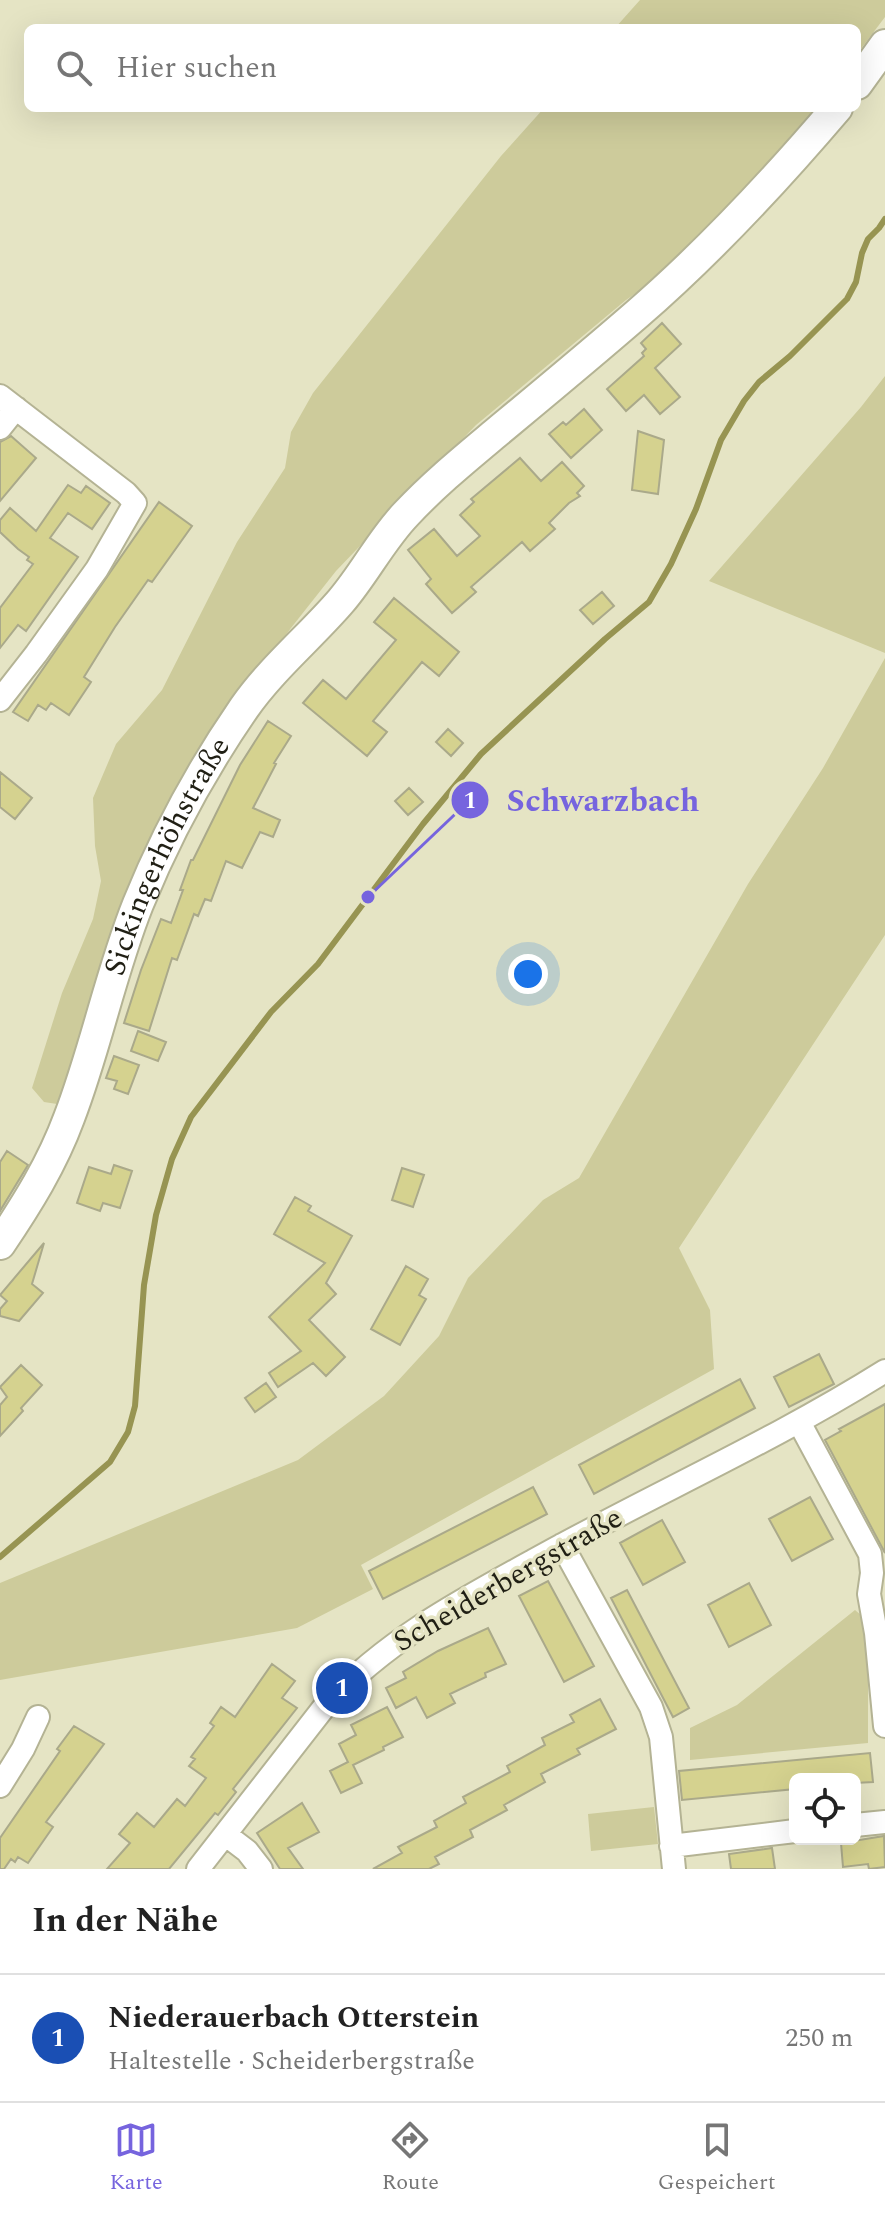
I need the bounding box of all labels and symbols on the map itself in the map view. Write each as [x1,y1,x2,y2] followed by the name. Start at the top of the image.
[92,728,242,981] street label: Sickingerhöhstraße
[450,772,715,828] callout: Schwarzbach
[506,777,700,826] text: Schwarzbach
[463,783,477,819] text: 1
[508,954,548,994] your location
[385,1496,631,1664] street label: Scheiderbergstraße
[316,1658,368,1718] pin: 1

